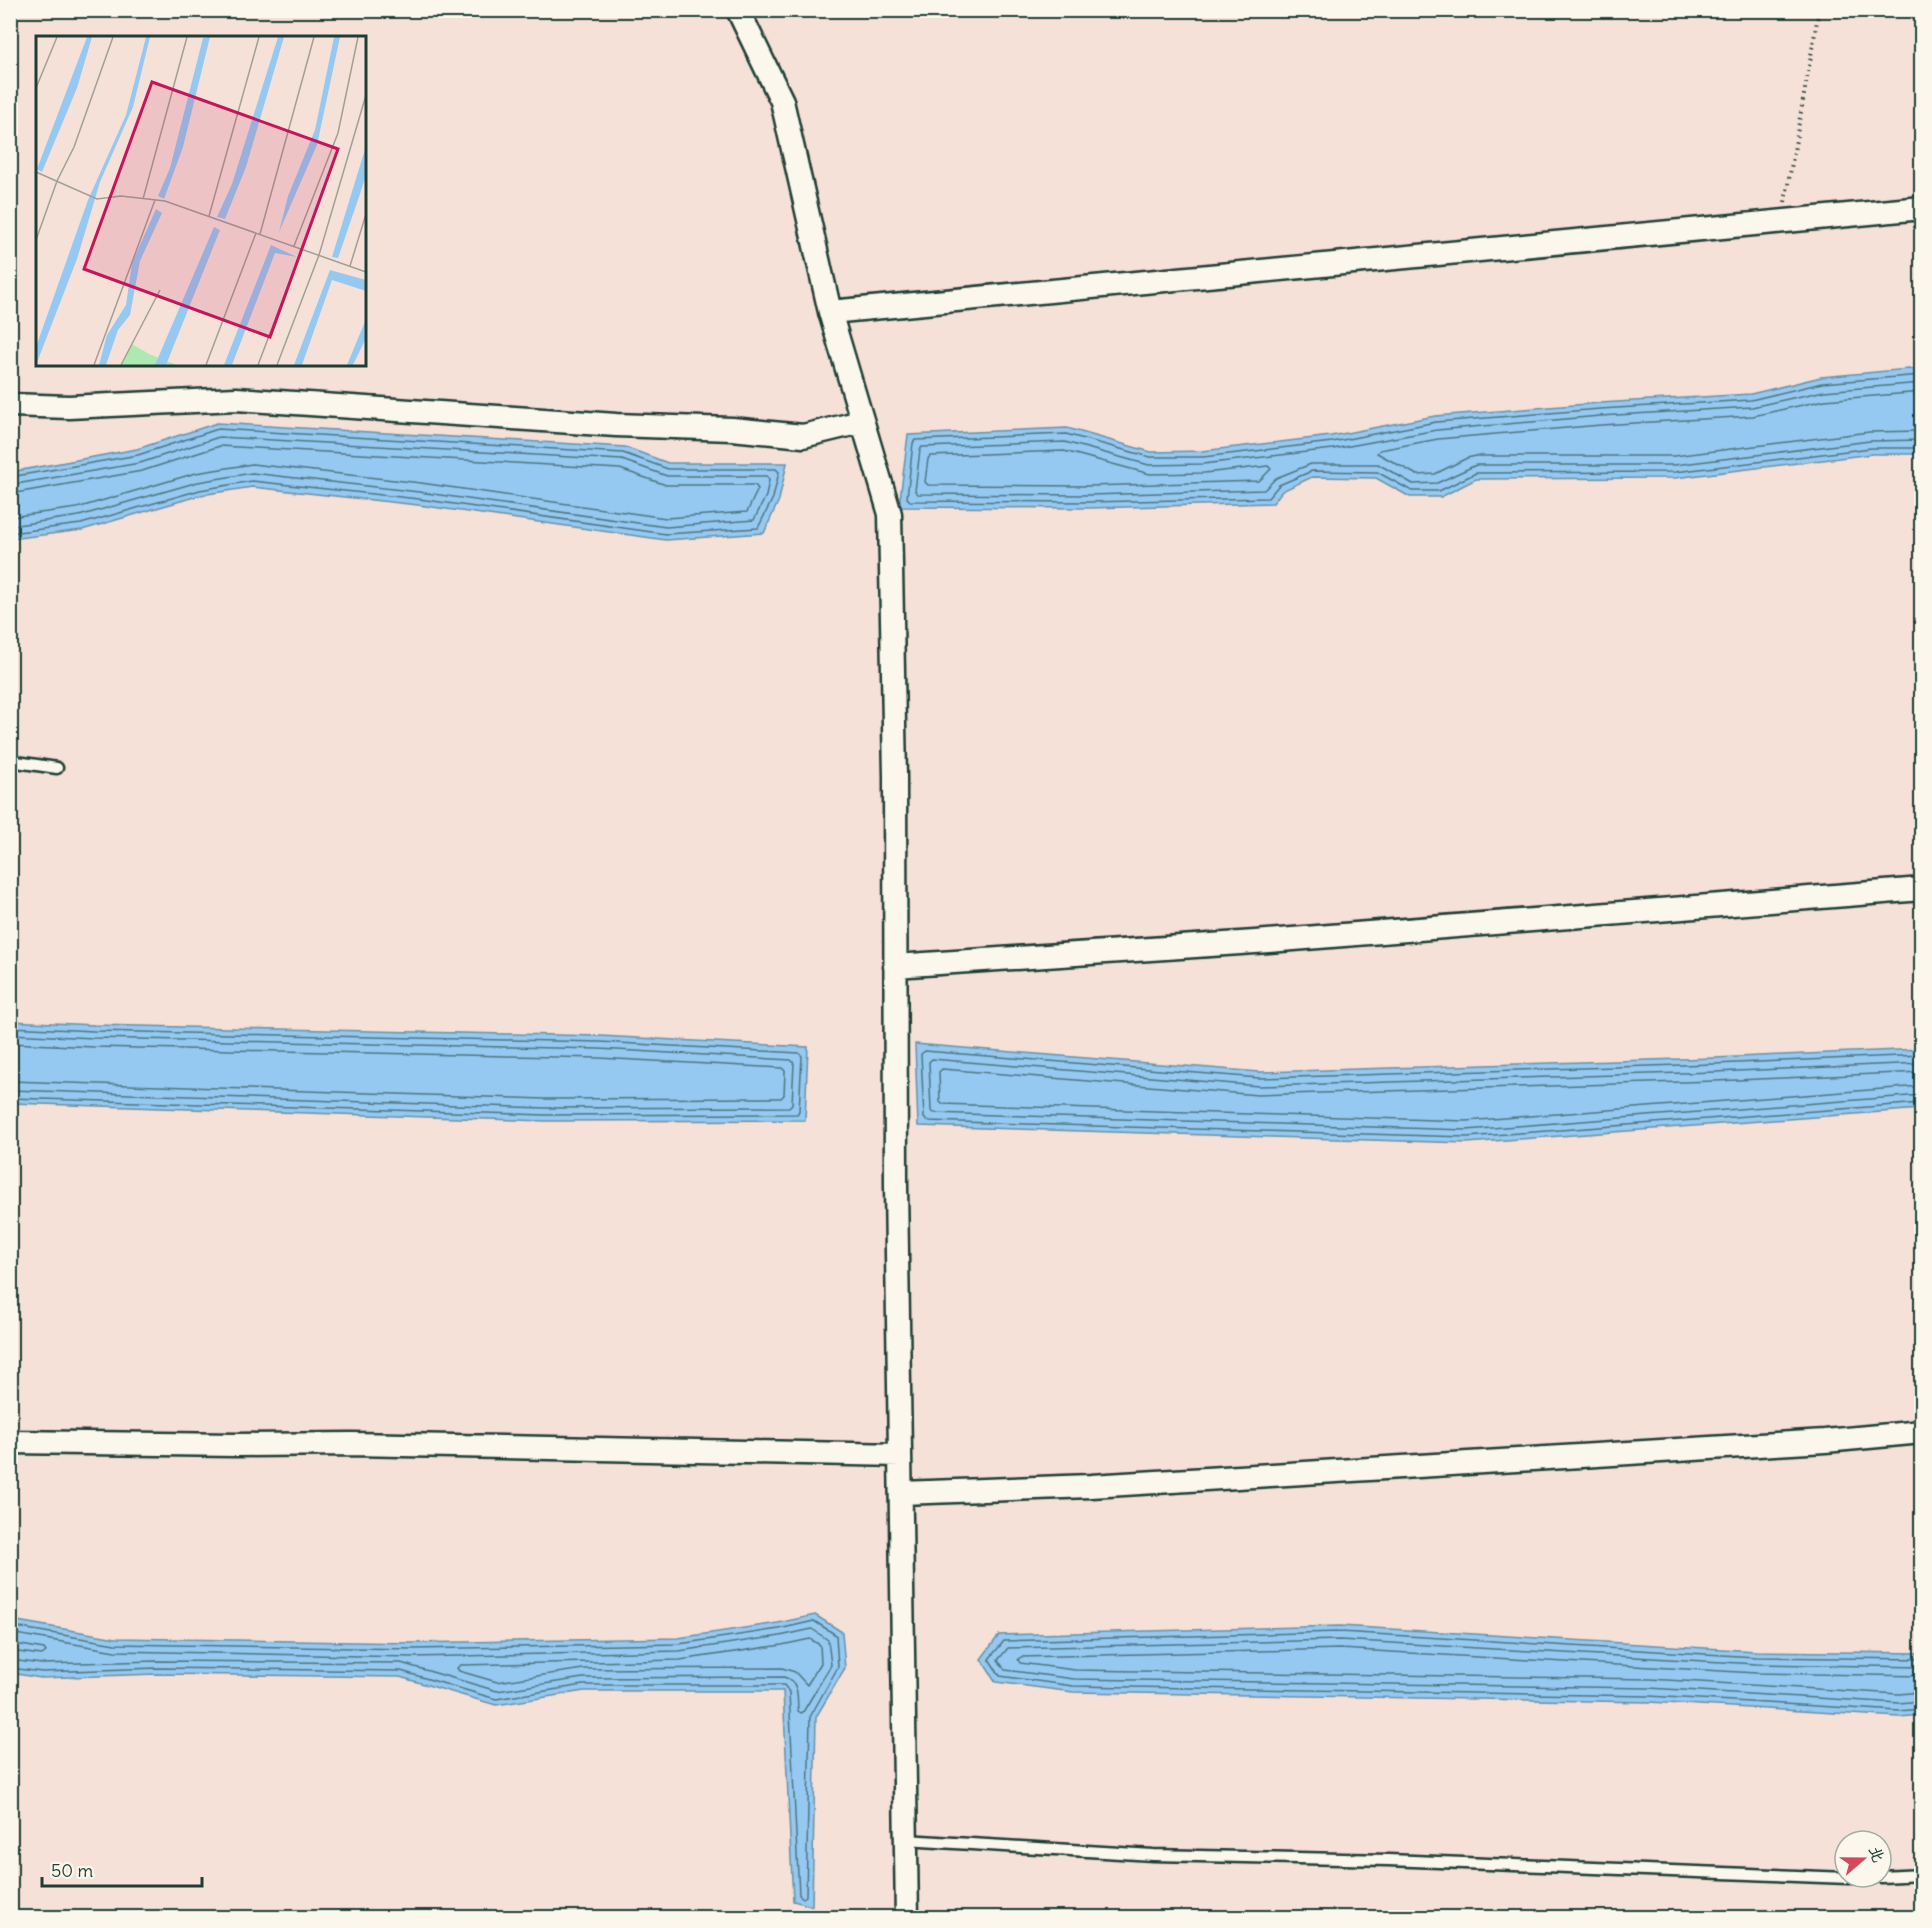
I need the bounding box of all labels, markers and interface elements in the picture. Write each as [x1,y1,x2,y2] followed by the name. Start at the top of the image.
[36,36,366,366] inset map
[1833,1829,1893,1889] north arrow
[1865,1843,1889,1865] text: 北
[42,1850,202,1888] scale bar
[51,1859,93,1882] text: 50 m

